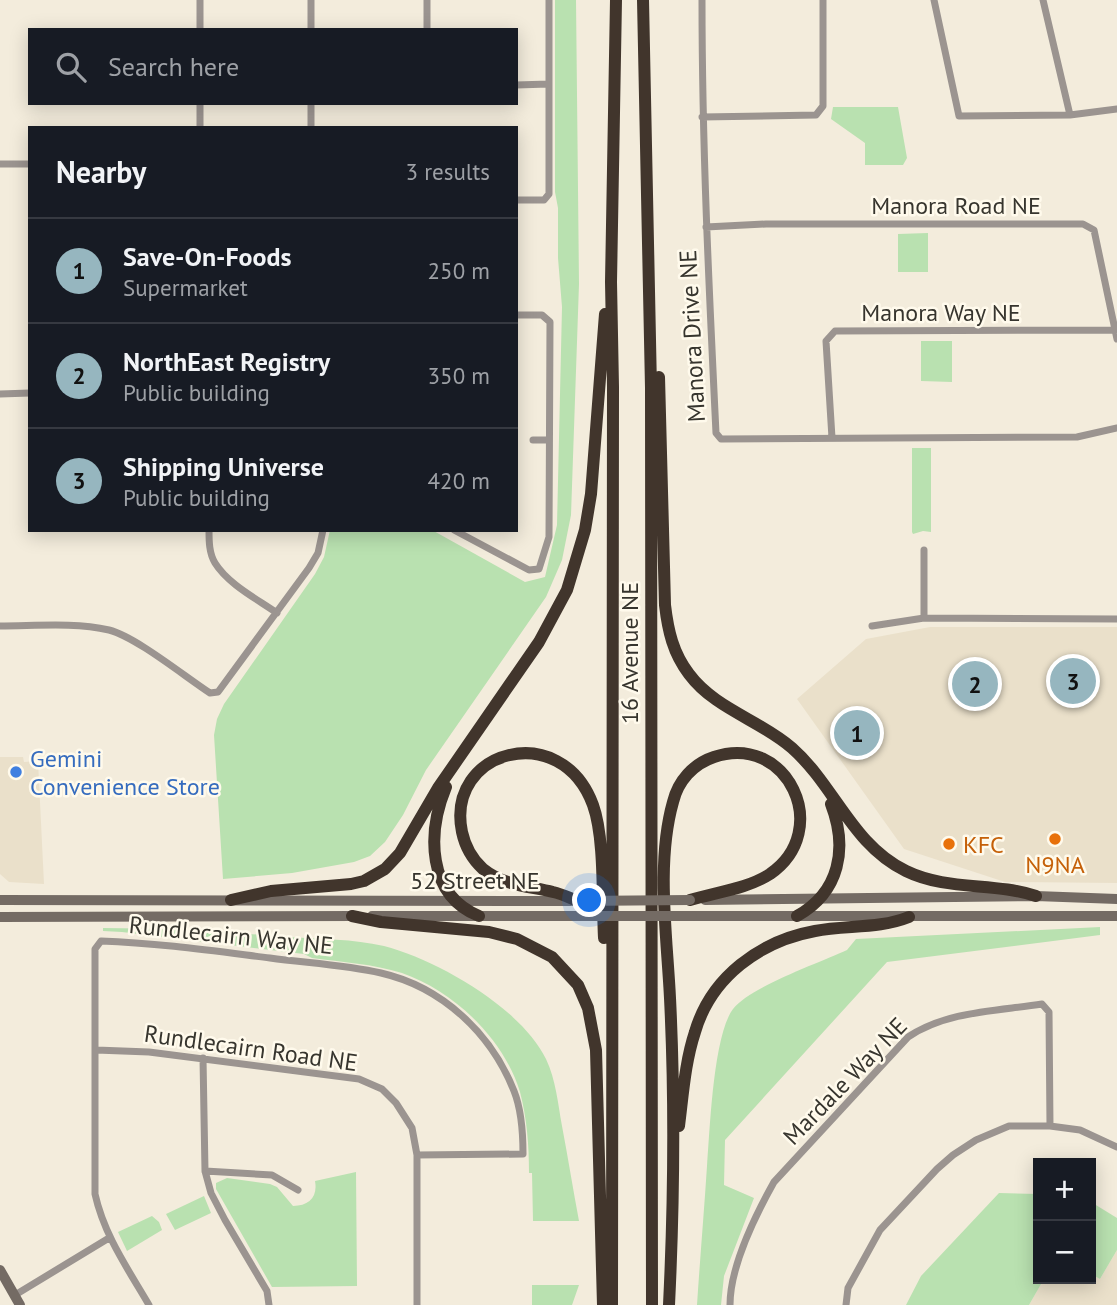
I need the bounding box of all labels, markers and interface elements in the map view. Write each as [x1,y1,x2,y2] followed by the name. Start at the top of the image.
[28,28,518,105] search box
[52,48,90,86] icon: search
[108,50,239,83] text: Search here
[56,152,146,191] text: Nearby
[406,157,490,186] text: 3 results
[871,190,1041,221] street label: Manora Road NE
[123,240,292,273] text: Save-On-Foods
[672,249,712,423] street label: Manora Drive NE
[72,256,86,285] text: 1
[428,256,490,285] text: 250 m
[123,273,248,302] text: Supermarket
[861,297,1021,328] street label: Manora Way NE
[123,345,330,378] text: NorthEast Registry
[72,361,86,390] text: 2
[428,361,490,390] text: 350 m
[123,378,270,407] text: Public building
[123,450,324,483] text: Shipping Universe
[72,466,86,495] text: 3
[428,466,490,495] text: 420 m
[123,483,270,512] text: Public building
[614,582,645,724] street label: 16 Avenue NE
[1050,655,1096,707] pin: 3
[952,658,998,710] pin: 2
[834,707,880,759] pin: 1
[30,743,220,802] place label: Gemini Convenience Store
[8,764,24,780] marker: Gemini Convenience Store
[963,829,1004,860] place label: KFC
[1047,831,1063,847] marker: N9NA
[941,836,957,852] marker: KFC
[1025,849,1085,880] place label: N9NA
[410,865,540,896] street label: 52 Street NE
[572,883,606,917] your location
[127,909,335,961] street label: Rundlecairn Way NE
[776,1011,914,1151] street label: Mardale Way NE
[142,1018,360,1078] street label: Rundlecairn Road NE
[1033,1158,1096,1284] map controls
[1033,1158,1096,1221] button: +
[1033,1221,1096,1284] button: −

